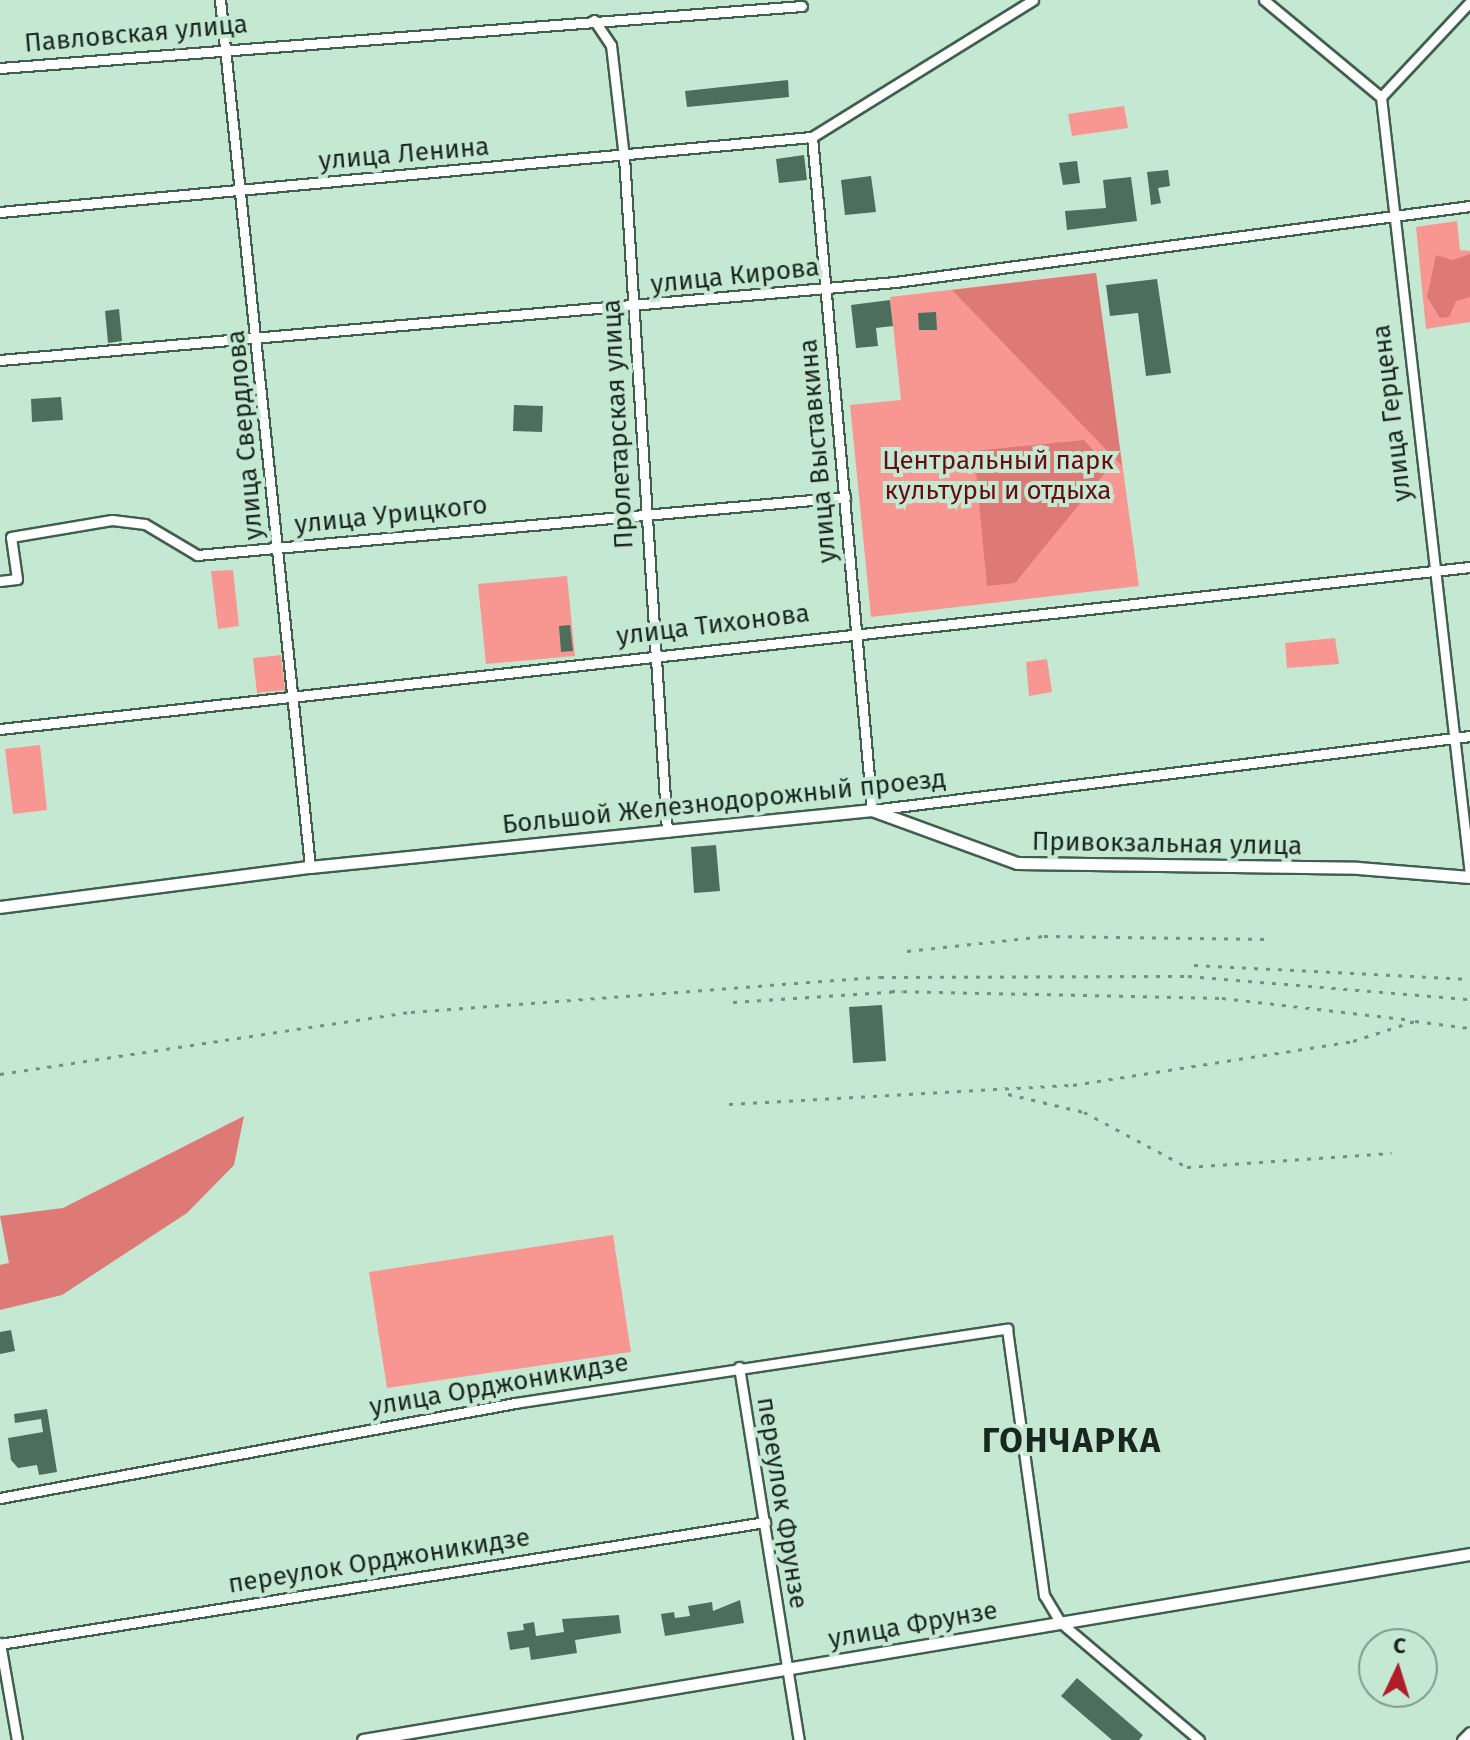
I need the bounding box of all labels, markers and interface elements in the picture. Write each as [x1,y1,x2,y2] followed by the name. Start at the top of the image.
[23,9,249,59] street label: Павловская улица
[317,131,491,177] street label: улица Ленина
[649,252,821,300] street label: улица Кирова
[596,298,640,550] street label: Пролетарская улица
[1366,323,1418,503] street label: улица Герцена
[220,329,270,541] street label: улица Свердлова
[793,338,843,564] street label: улица Выставкина
[882,445,1114,506] park label: Центральный парк культуры и отдыха
[293,489,489,541] street label: улица Урицкого
[615,598,811,652] street label: улица Тихонова
[501,763,947,841] street label: Большой Железнодорожный проезд
[1032,826,1302,862] street label: Привокзальная улица
[367,1347,631,1423] street label: улица Орджоникидзе
[750,1395,814,1611] street label: переулок Фрунзе
[982,1421,1162,1461] district label: ГОНЧАРКА
[226,1522,532,1600] street label: переулок Орджоникидзе
[826,1595,1000,1655] street label: улица Фрунзе
[1358,1628,1438,1708] north arrow
[1392,1632,1407,1659] text: С

